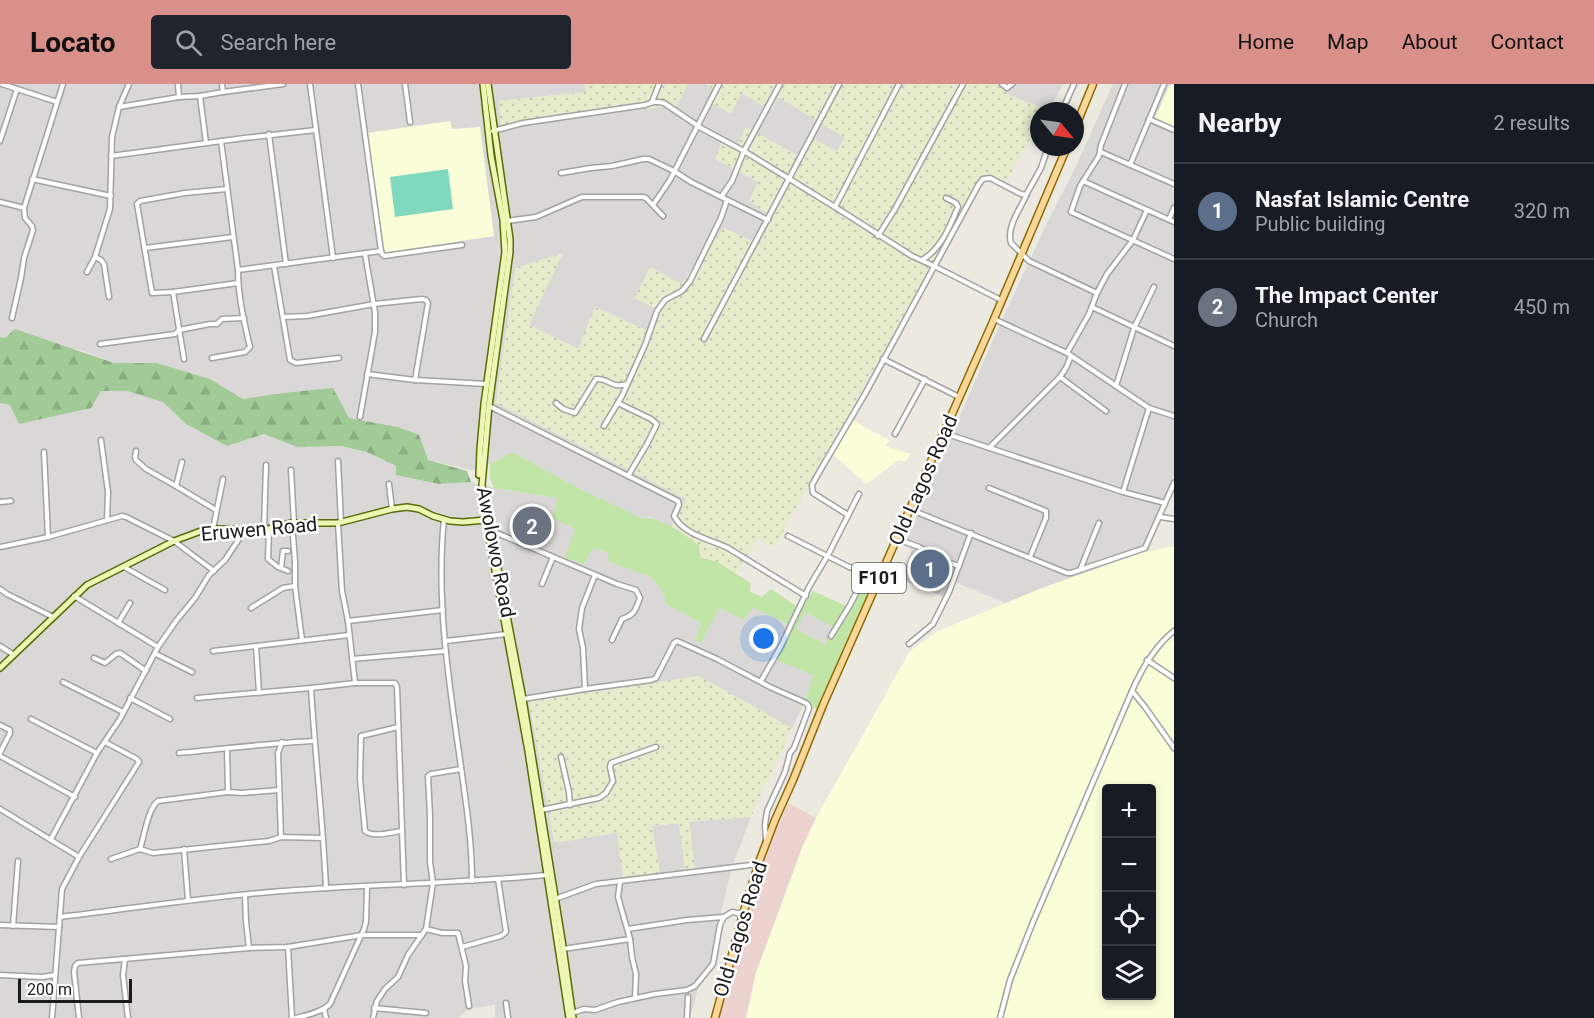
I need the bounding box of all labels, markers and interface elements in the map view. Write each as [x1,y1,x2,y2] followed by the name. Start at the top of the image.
[151,15,571,69] search box
[30,26,115,59] text: Locato
[172,26,205,59] icon: search
[220,30,336,55] text: Search here
[1238,30,1294,54] text: Home
[1327,30,1369,54] text: Map
[1402,30,1458,54] text: About
[1491,30,1564,54] text: Contact
[1030,102,1084,156] north arrow
[1198,108,1281,138] text: Nearby
[1494,111,1570,135] text: 2 results
[1255,187,1469,212] text: Nasfat Islamic Centre
[1212,199,1223,223] text: 1
[1514,199,1570,223] text: 320 m
[1255,212,1385,236] text: Public building
[1255,283,1438,308] text: The Impact Center
[1212,295,1223,319] text: 2
[1514,295,1570,319] text: 450 m
[1255,308,1318,332] text: Church
[883,411,963,549] street label: Old Lagos Road
[472,485,520,619] street label: Awolowo Road
[512,504,552,548] pin: 2
[200,512,318,546] street label: Eruwen Road
[910,546,950,592] pin: 1
[852,563,906,593] road number: F101
[749,624,778,653] your location
[1102,784,1156,1000] map controls
[1102,784,1156,838] button: +
[1102,838,1156,892] button: −
[708,858,772,1000] street label: Old Lagos Road
[1102,892,1156,946] button: locate
[1102,946,1156,1000] button: layers
[18,976,132,1004] scale bar
[27,980,72,999] text: 200 m

